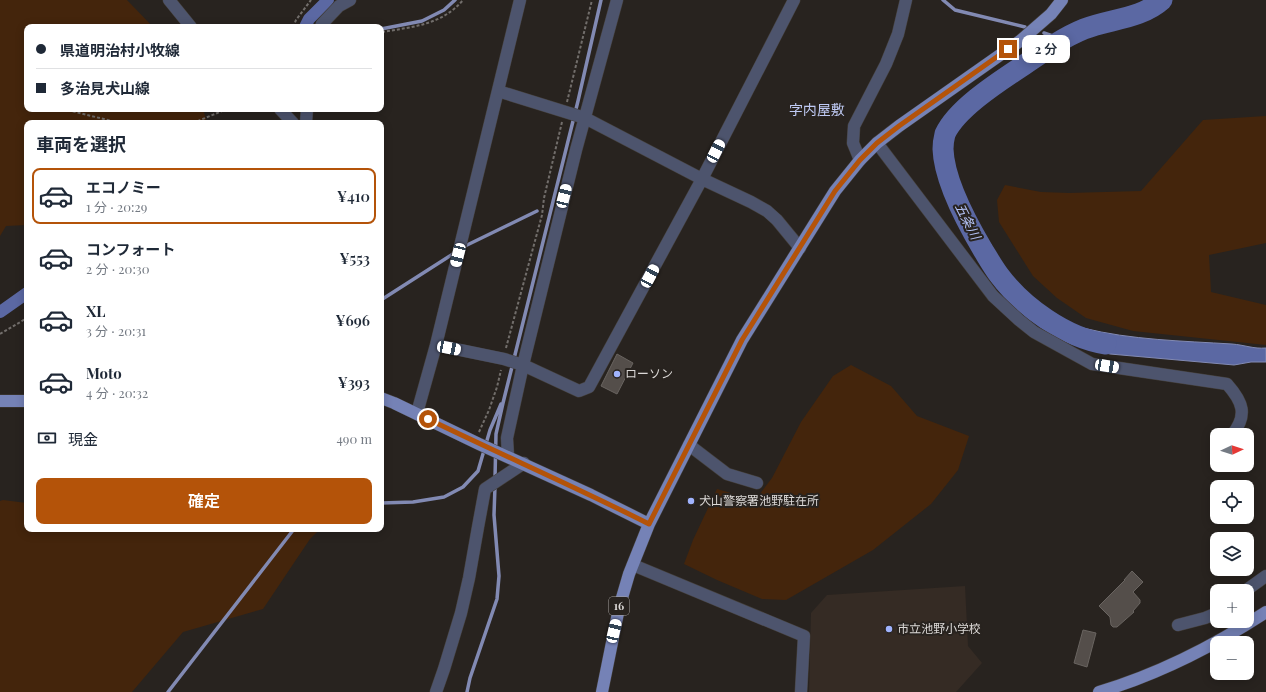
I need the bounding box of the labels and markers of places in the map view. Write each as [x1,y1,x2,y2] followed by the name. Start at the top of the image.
[625,365,673,381] place label: ローソン
[612,369,622,379] marker: ローソン
[699,492,819,508] place label: 犬山警察署池野駐在所
[686,496,696,506] marker: 犬山警察署池野駐在所
[897,620,981,636] place label: 市立池野小学校
[884,624,894,634] marker: 市立池野小学校

